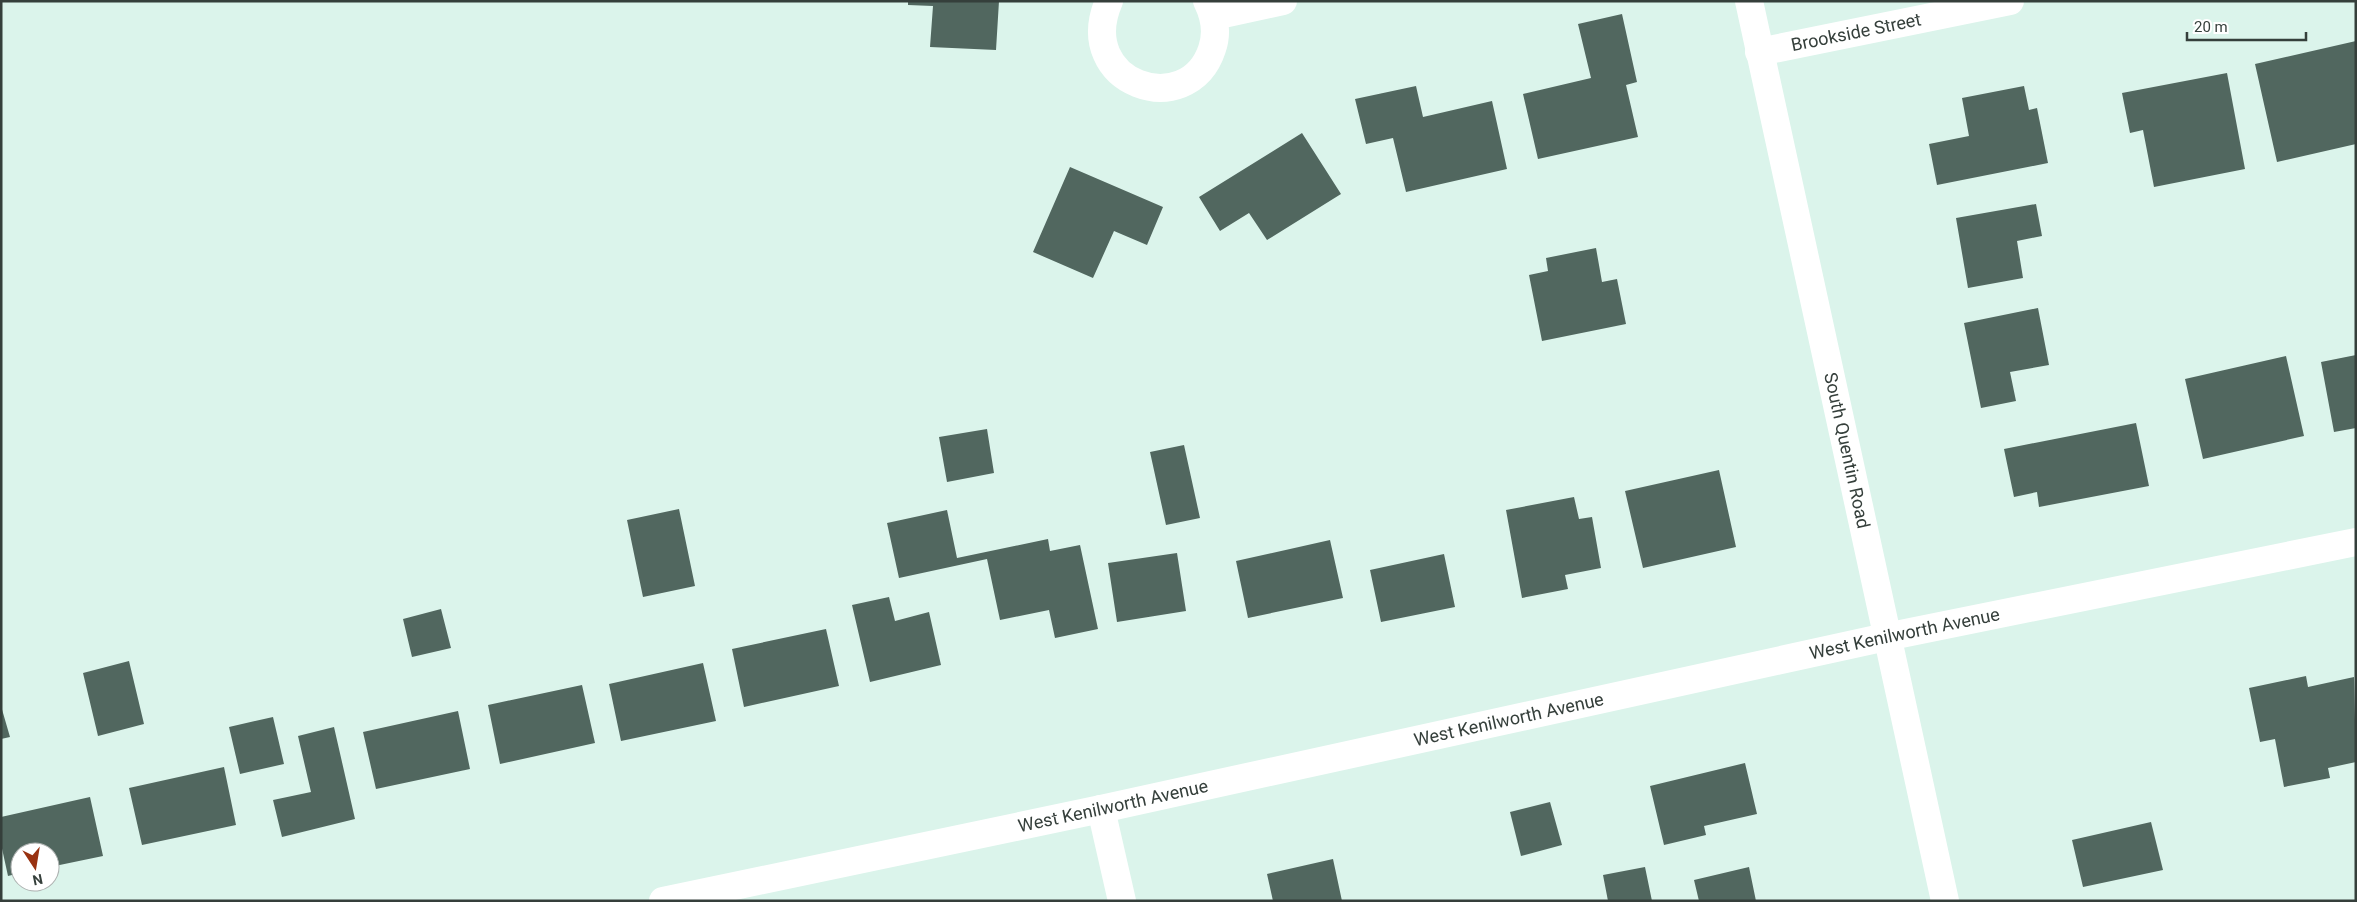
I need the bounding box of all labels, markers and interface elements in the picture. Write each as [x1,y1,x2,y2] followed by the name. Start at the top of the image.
[1789,8,1923,55] street label: Brookside Street
[2187,10,2306,42] scale bar
[2194,18,2228,36] text: 20 m
[1820,370,1875,530] street label: South Quentin Road
[1807,603,2001,663] street label: West Kenilworth Avenue
[1412,688,1606,750] street label: West Kenilworth Avenue
[1016,775,1210,836] street label: West Kenilworth Avenue
[10,842,60,892] north arrow
[31,871,44,889] text: N

